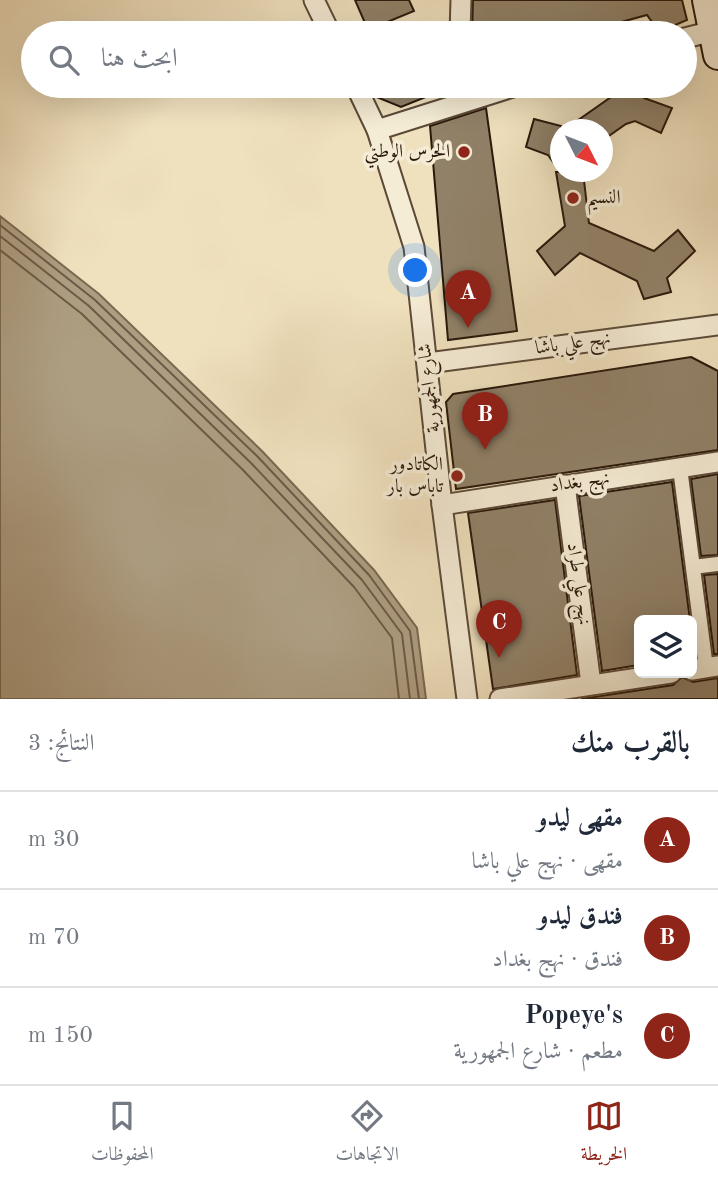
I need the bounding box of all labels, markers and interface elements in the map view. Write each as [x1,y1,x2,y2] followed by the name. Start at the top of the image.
[21,21,697,98] search box
[45,41,83,79] icon: search
[101,46,178,72] text: ابحث هنا
[550,119,613,182] north arrow
[365,143,450,169] place label: الحرس الوطني
[456,144,472,160] marker: الحرس الوطني
[587,189,621,216] place label: النسيم
[565,190,581,206] marker: النسيم
[398,253,432,287] your location
[445,270,491,328] pin: A
[534,329,613,366] street label: نهج علي باشا
[416,342,448,433] street label: شارع الجمهورية
[462,392,508,450] pin: B
[385,454,443,497] place label: الكاتادور تاباس بار
[449,468,465,484] marker: الكاتادور تاباس بار
[549,469,612,503] street label: نهج بغداد
[556,542,593,627] street label: نهج علي طراد
[476,600,522,658] pin: C
[634,615,697,678] map controls
[634,615,697,678] button: layers
[571,729,690,759] text: بالقرب منك
[28,732,95,755] text: النتائج: 3
[537,806,623,832] text: مقهى ليدو
[28,828,79,851] text: 30 m
[658,828,676,851] text: A
[472,850,623,873] text: مقهى · نهج علي باشا
[538,904,623,930] text: فندق ليدو
[28,926,79,949] text: 70 m
[659,926,675,949] text: B
[492,948,623,971] text: فندق · نهج بغداد
[525,1003,623,1029] text: Popeye's
[28,1024,93,1047] text: 150 m
[659,1024,675,1047] text: C
[453,1040,623,1063] text: مطعم · شارع الجمهورية
[91,1097,154,1172] tab: المحفوظات
[336,1097,399,1172] tab: الاتجاهات
[581,1097,627,1172] tab: الخريطة

